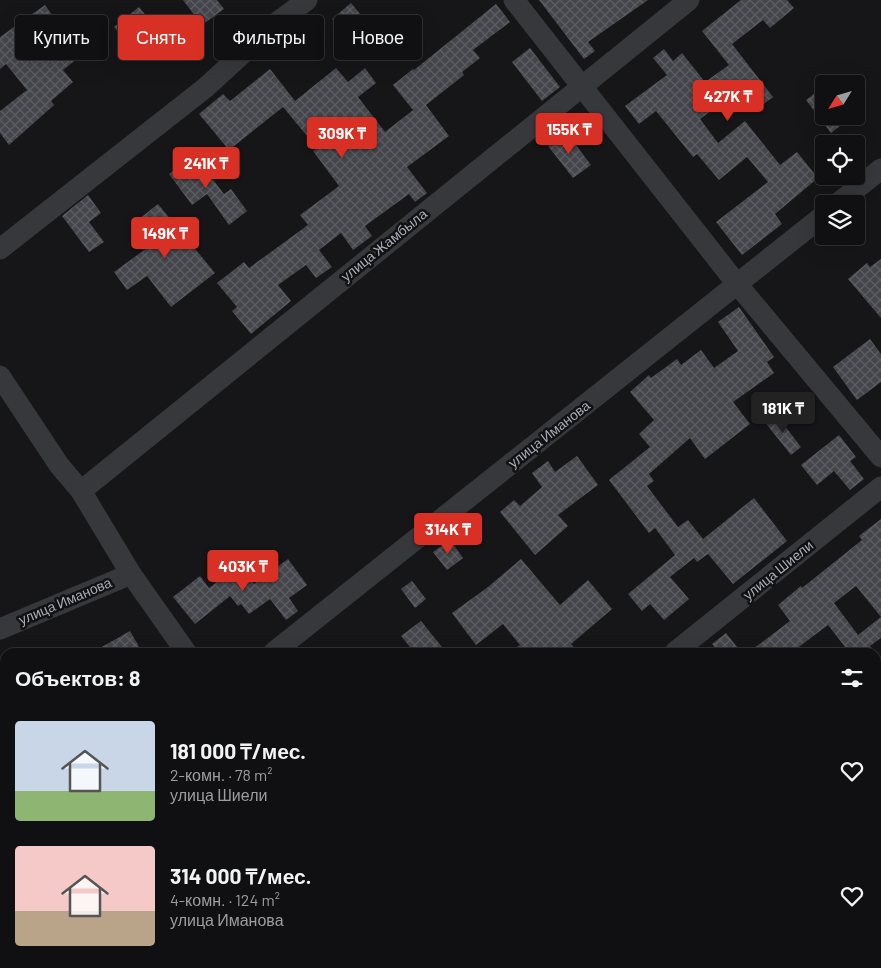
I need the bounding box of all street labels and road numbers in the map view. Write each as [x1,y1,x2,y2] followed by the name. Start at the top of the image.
[337,205,430,284] street label: улица Жамбыла
[504,396,593,471] street label: улица Иманова
[739,536,816,603] street label: улица Шиели
[16,573,114,628] street label: улица Иманова

